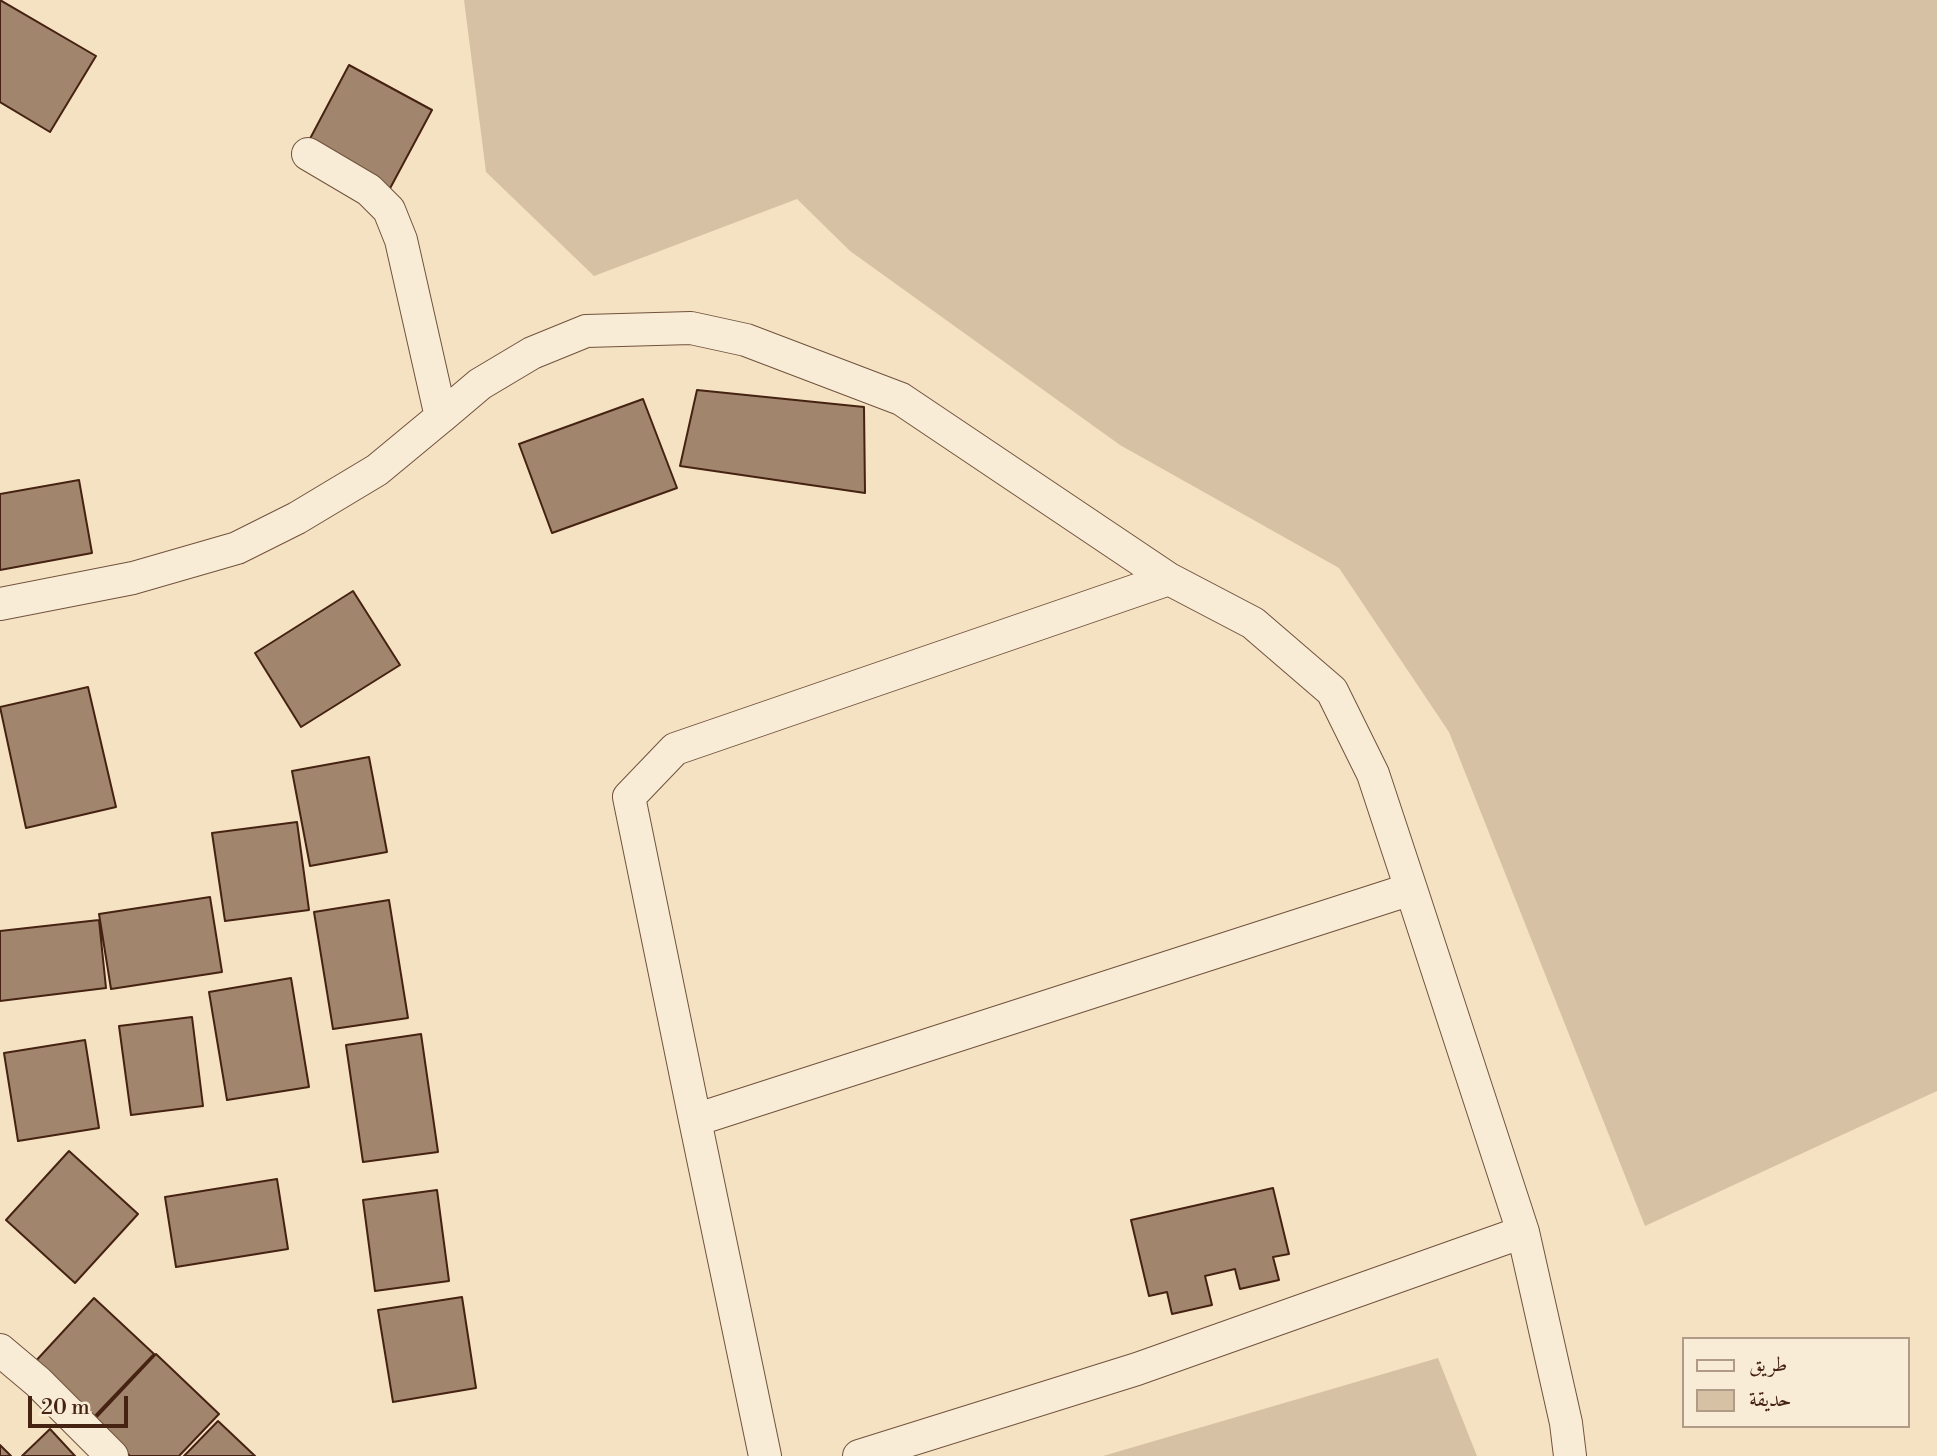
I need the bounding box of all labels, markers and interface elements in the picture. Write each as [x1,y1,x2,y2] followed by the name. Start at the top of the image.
[1682,1337,1909,1428] legend
[1749,1352,1787,1378] text: طريق
[32,1382,131,1426] scale bar
[1749,1387,1792,1413] text: حديقة
[41,1395,90,1421] text: 20 m

